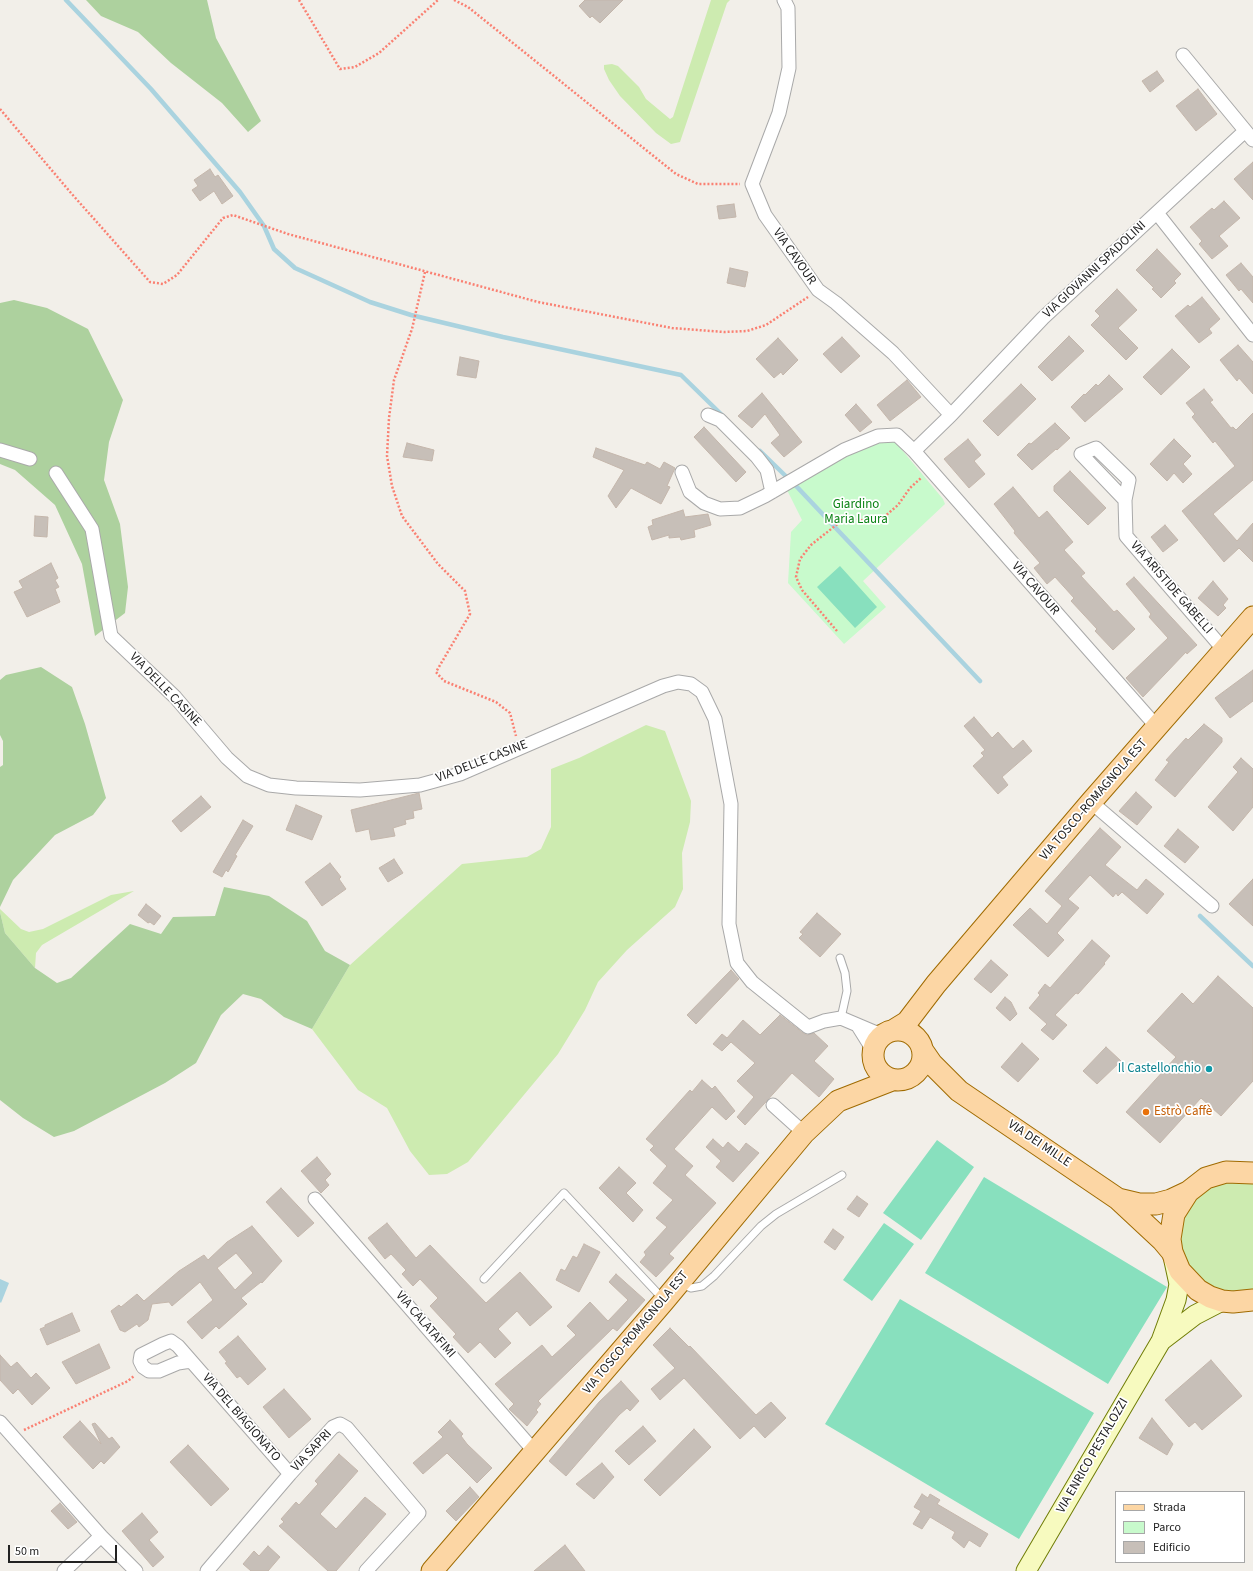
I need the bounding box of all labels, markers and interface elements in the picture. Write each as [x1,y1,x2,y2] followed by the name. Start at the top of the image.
[1040,218,1150,322] street label: VIA GIOVANNI SPADOLINI
[769,226,819,288] street label: VIA CAVOUR
[824,497,888,528] park label: Giardino Maria Laura
[1126,538,1216,638] street label: VIA ARISTIDE GABELLI
[1008,559,1062,619] street label: VIA CAVOUR
[126,650,204,730] street label: VIA DELLE CASINE
[1037,736,1151,864] street label: VIA TOSCO-ROMAGNOLA EST
[434,737,530,787] street label: VIA DELLE CASINE
[1118,1061,1201,1077] place label: Il Castellonchio
[1204,1064,1214,1074] marker: Il Castellonchio
[1154,1104,1212,1120] place label: Estrò Caffè
[1141,1107,1151,1117] marker: Estrò Caffè
[1004,1117,1074,1171] street label: VIA DEI MILLE
[580,1268,692,1398] street label: VIA TOSCO-ROMAGNOLA EST
[392,1288,458,1362] street label: VIA CALATAFIMI
[198,1371,284,1465] street label: VIA DEL BIAGIONATO
[1054,1396,1132,1516] street label: VIA ENRICO PESTALOZZI
[289,1427,335,1475] street label: VIA SAPRI
[1115,1491,1245,1563] legend
[1153,1499,1186,1516] text: Strada
[1153,1519,1181,1536] text: Parco
[10,1537,119,1563] scale bar
[1153,1539,1190,1556] text: Edificio
[15,1543,39,1560] text: 50 m

